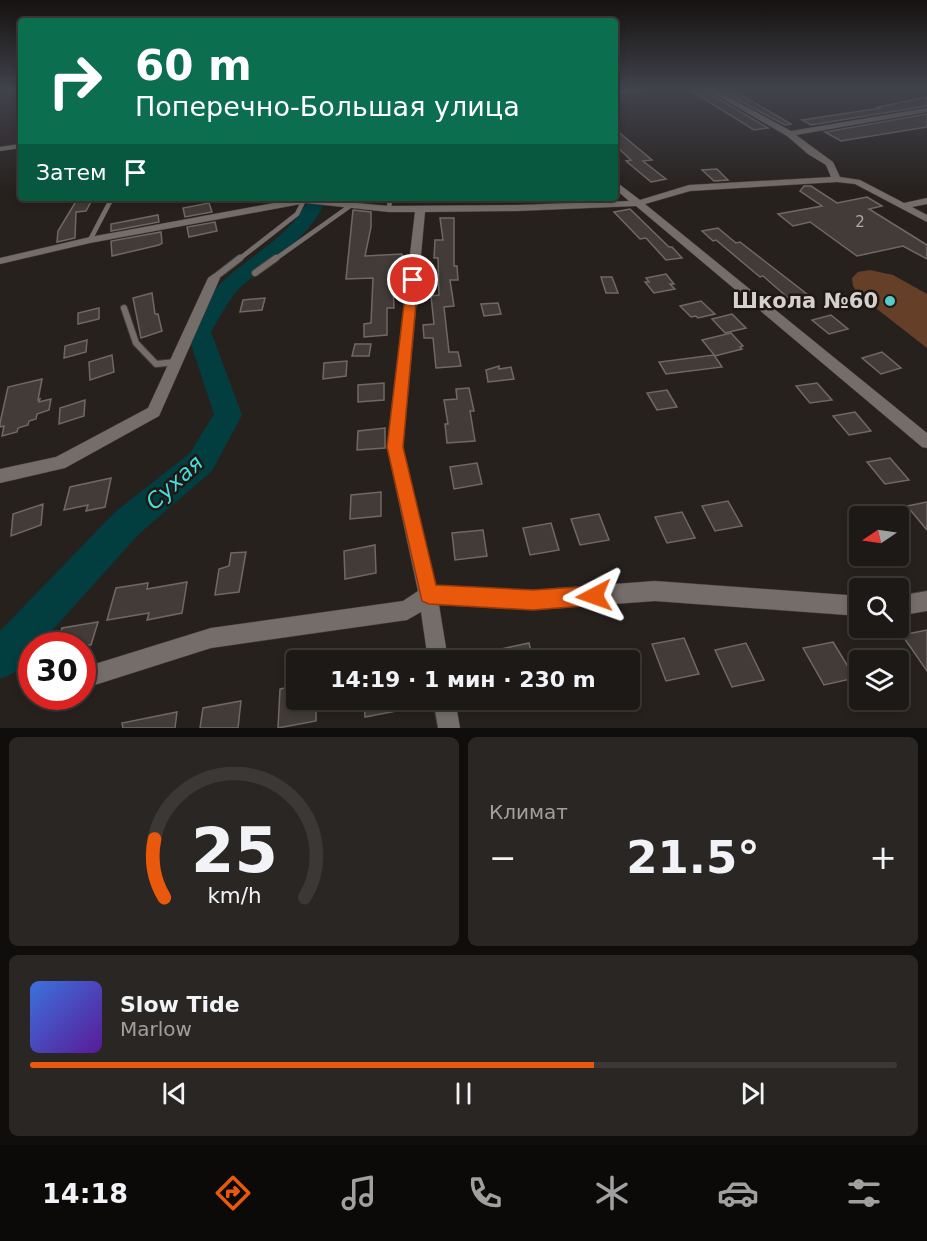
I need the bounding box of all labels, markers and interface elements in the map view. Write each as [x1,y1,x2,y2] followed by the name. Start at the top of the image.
[135,41,252,90] text: 60 m
[36,42,114,120] icon: right
[135,91,520,122] text: Поперечно-Большая улица
[119,156,152,189] icon: arrive
[36,160,107,185] text: Затем
[855,213,865,231] house number: 2
[387,254,438,305] pin
[396,263,429,296] icon: arrive
[732,289,878,313] place label: Школа №60
[883,294,897,308] marker: Школа №60
[141,450,208,515] water label: Сухая
[849,506,909,566] north arrow
[849,506,909,710] map controls
[562,564,626,628] position arrow
[849,578,909,638] button: search
[18,632,96,710] speed limit sign: 30
[849,650,909,710] button: layers
[330,667,596,692] text: 14:19 · 1 мин · 230 m
[489,800,568,824] text: Климат
[191,814,277,887] text: 25
[626,831,760,884] text: 21.5°
[489,838,517,877] text: −
[869,838,897,877] text: +
[207,884,261,909] text: km/h
[120,992,240,1017] text: Slow Tide
[120,1017,192,1041] text: Marlow
[158,1077,191,1110] icon: previous
[447,1077,480,1110] icon: pause
[736,1077,769,1110] icon: next
[212,1172,254,1214] icon: directions
[338,1172,380,1214] icon: music
[464,1172,506,1214] icon: phone
[591,1172,633,1214] icon: climate
[717,1172,759,1214] icon: car
[843,1172,885,1214] icon: filters
[42,1178,128,1209] text: 14:18

